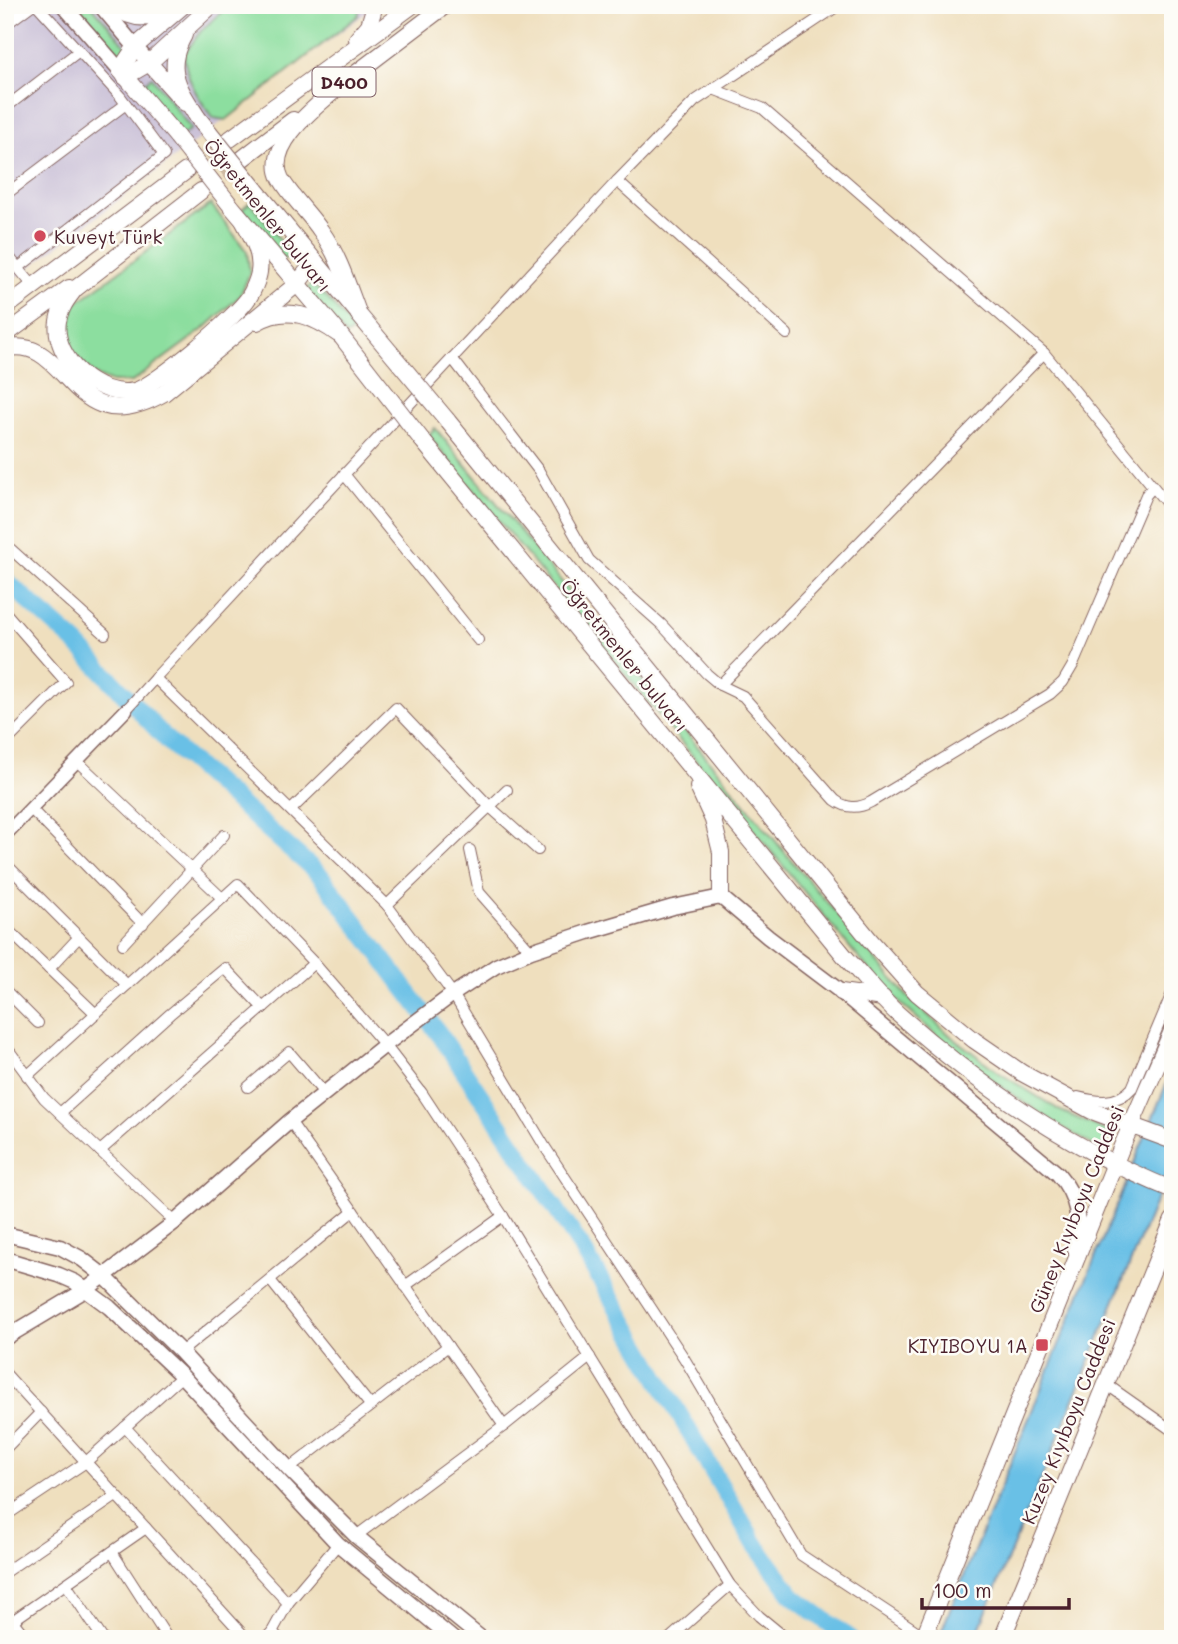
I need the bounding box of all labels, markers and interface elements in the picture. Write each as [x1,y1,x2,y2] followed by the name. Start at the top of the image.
[312,68,376,96] road number: D400
[199,133,337,297] street label: Öğretmenler bulvarı
[54,224,163,249] place label: Kuveyt Türk
[32,228,48,244] marker: Kuveyt Türk
[556,573,694,737] street label: Öğretmenler bulvarı
[1023,1101,1129,1317] street label: Güney Kıyıboyu Caddesi
[1015,1314,1121,1528] street label: Kuzey Kıyıboyu Caddesi
[908,1333,1028,1358] place label: KIYIBOYU 1A
[1034,1337,1050,1353] marker: KIYIBOYU 1A
[922,1567,1070,1611] scale bar
[933,1576,992,1603] text: 100 m

